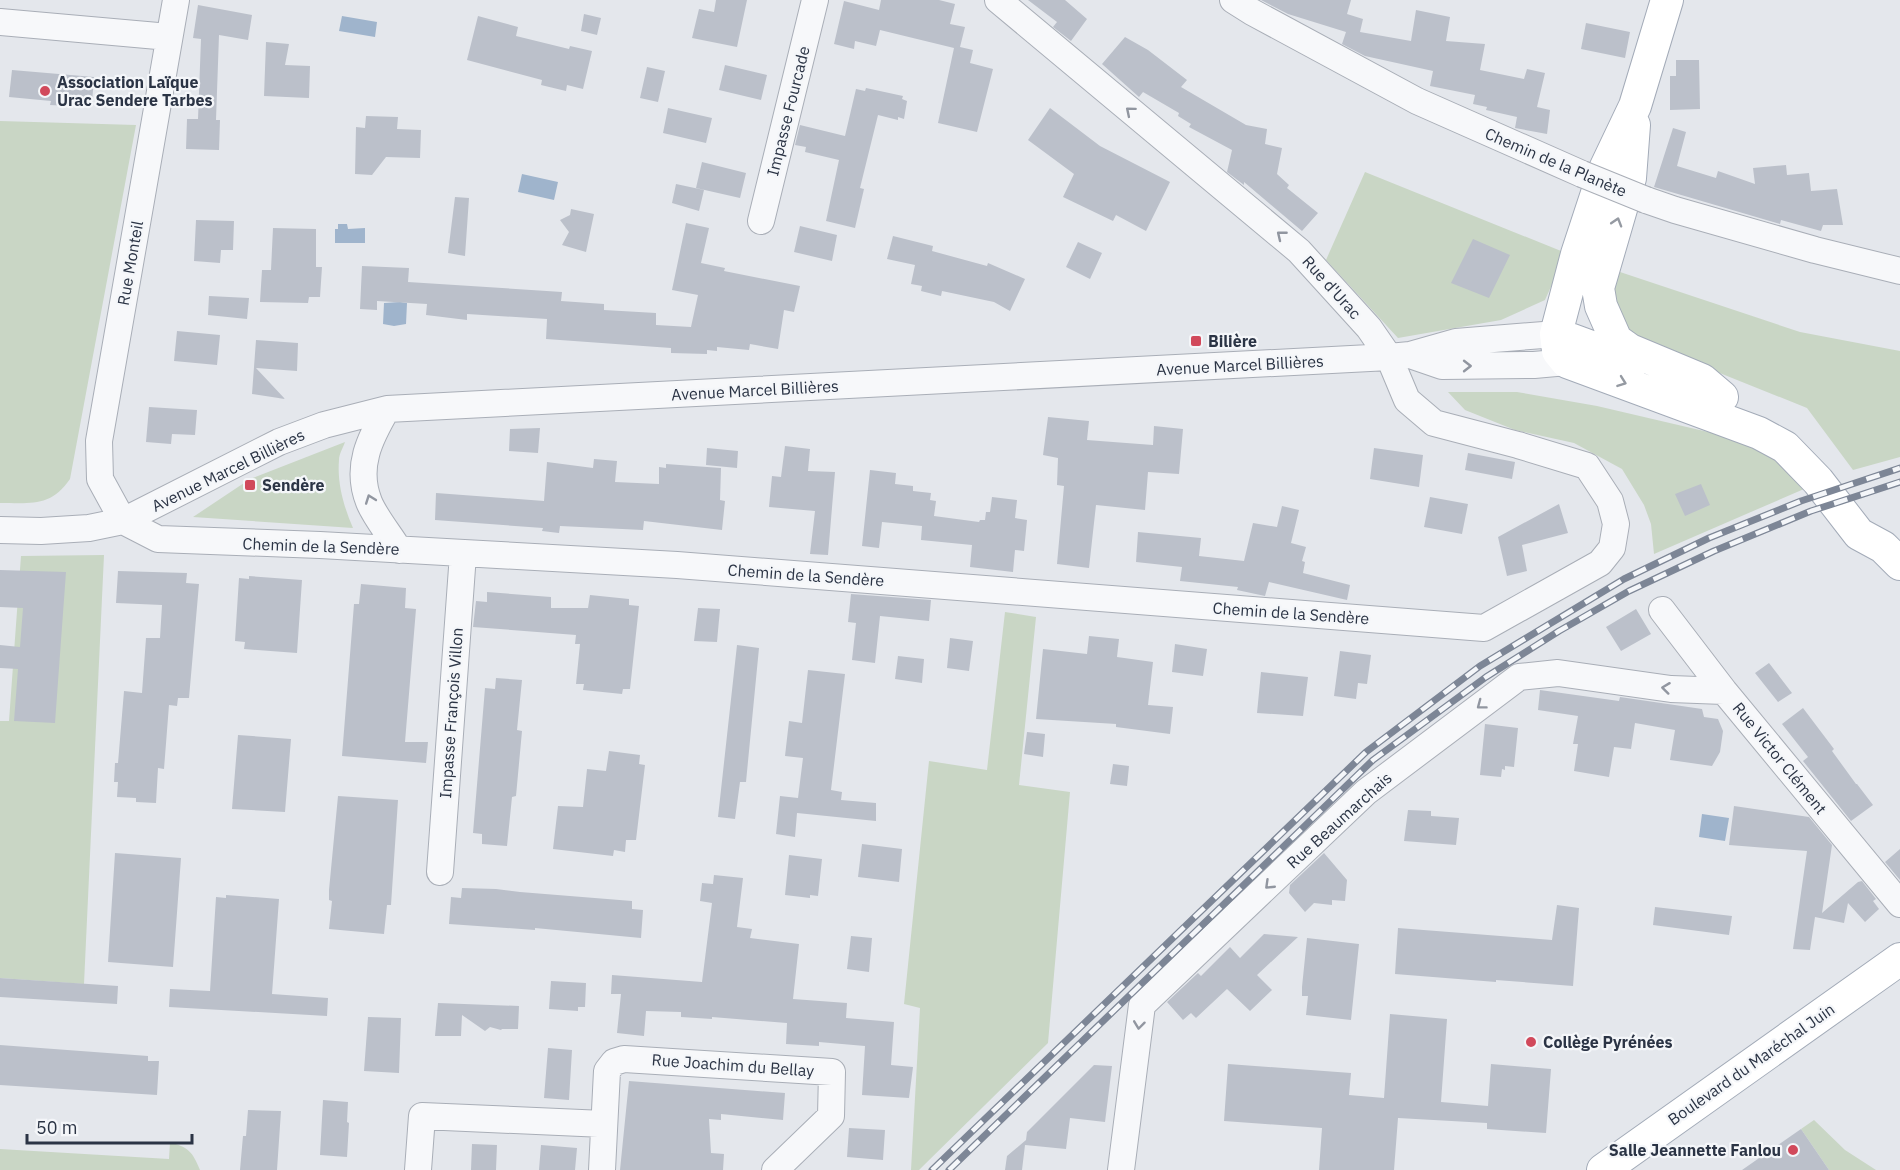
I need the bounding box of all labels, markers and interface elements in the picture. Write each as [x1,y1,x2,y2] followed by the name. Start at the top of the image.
[762,44,814,178] street label: Impasse Fourcade
[57,72,212,110] place label: Association Laïque Urac Sendere Tarbes
[38,84,52,98] marker: Association Laïque Urac Sendere Tarbes
[1126,107,1137,118] one-way arrow
[1482,123,1630,201] street label: Chemin de la Planète
[1610,217,1622,228] one-way arrow
[113,219,147,307] street label: Rue Monteil
[1276,232,1287,243] one-way arrow
[1298,251,1366,323] street label: Rue d'Urac
[1208,331,1257,351] place label: Bilière
[1189,334,1203,348] marker: Bilière
[1156,351,1324,379] street label: Avenue Marcel Billières
[1463,360,1472,372] one-way arrow
[1616,375,1627,387] one-way arrow
[671,376,839,404] street label: Avenue Marcel Billières
[148,424,308,516] street label: Avenue Marcel Billières
[262,475,325,495] place label: Sendère
[243,478,257,492] marker: Sendère
[365,495,377,505] one-way arrow
[242,533,400,559] street label: Chemin de la Sendère
[727,560,885,590] street label: Chemin de la Sendère
[1212,598,1370,628] street label: Chemin de la Sendère
[435,627,467,799] street label: Impasse François Villon
[1661,682,1670,695] one-way arrow
[1477,697,1488,708] one-way arrow
[1729,698,1831,818] street label: Rue Victor Clément
[1282,768,1396,872] street label: Rue Beaumarchais
[1265,878,1275,889] one-way arrow
[1664,999,1838,1129] street label: Boulevard du Maréchal Juin
[1134,1021,1146,1030] one-way arrow
[1543,1032,1673,1052] place label: Collège Pyrénées
[1524,1035,1538,1049] marker: Collège Pyrénées
[651,1049,815,1081] street label: Rue Joachim du Bellay
[27,1107,192,1145] scale bar
[36,1116,78,1139] text: 50 m
[1609,1140,1781,1160] place label: Salle Jeannette Fanlou
[1786,1143,1800,1157] marker: Salle Jeannette Fanlou

